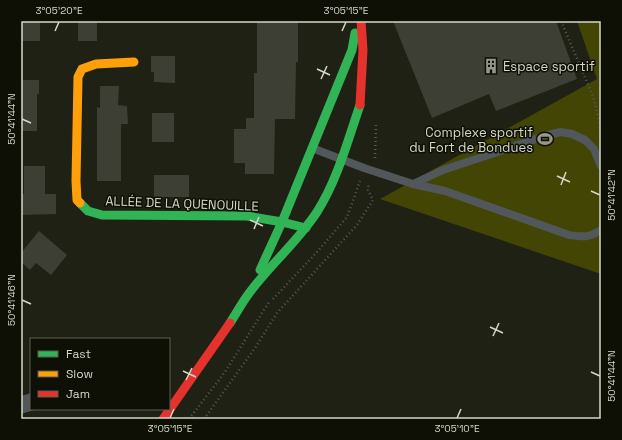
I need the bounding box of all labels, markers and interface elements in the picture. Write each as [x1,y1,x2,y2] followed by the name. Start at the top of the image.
[35,4,83,17] text: 3°05'20"E
[324,4,369,17] text: 3°05'15"E
[482,57,500,75] building icon: Espace sportif
[503,58,595,75] place label: Espace sportif
[5,93,18,145] text: 50°41'44"N
[409,124,533,156] place label: Complexe sportif du Fort de Bondues
[536,130,554,148] sports icon: Complexe sportif du Fort de Bondues
[605,169,618,221] text: 50°41'42"N
[105,192,259,215] street label: ALLÉE DE LA QUENOUILLE
[5,274,18,326] text: 50°41'46"N
[30,338,170,410] legend
[66,346,91,362] text: Fast
[605,350,618,402] text: 50°41'44"N
[66,366,93,382] text: Slow
[66,386,90,402] text: Jam
[148,422,193,435] text: 3°05'15"E
[434,422,480,435] text: 3°05'10"E

